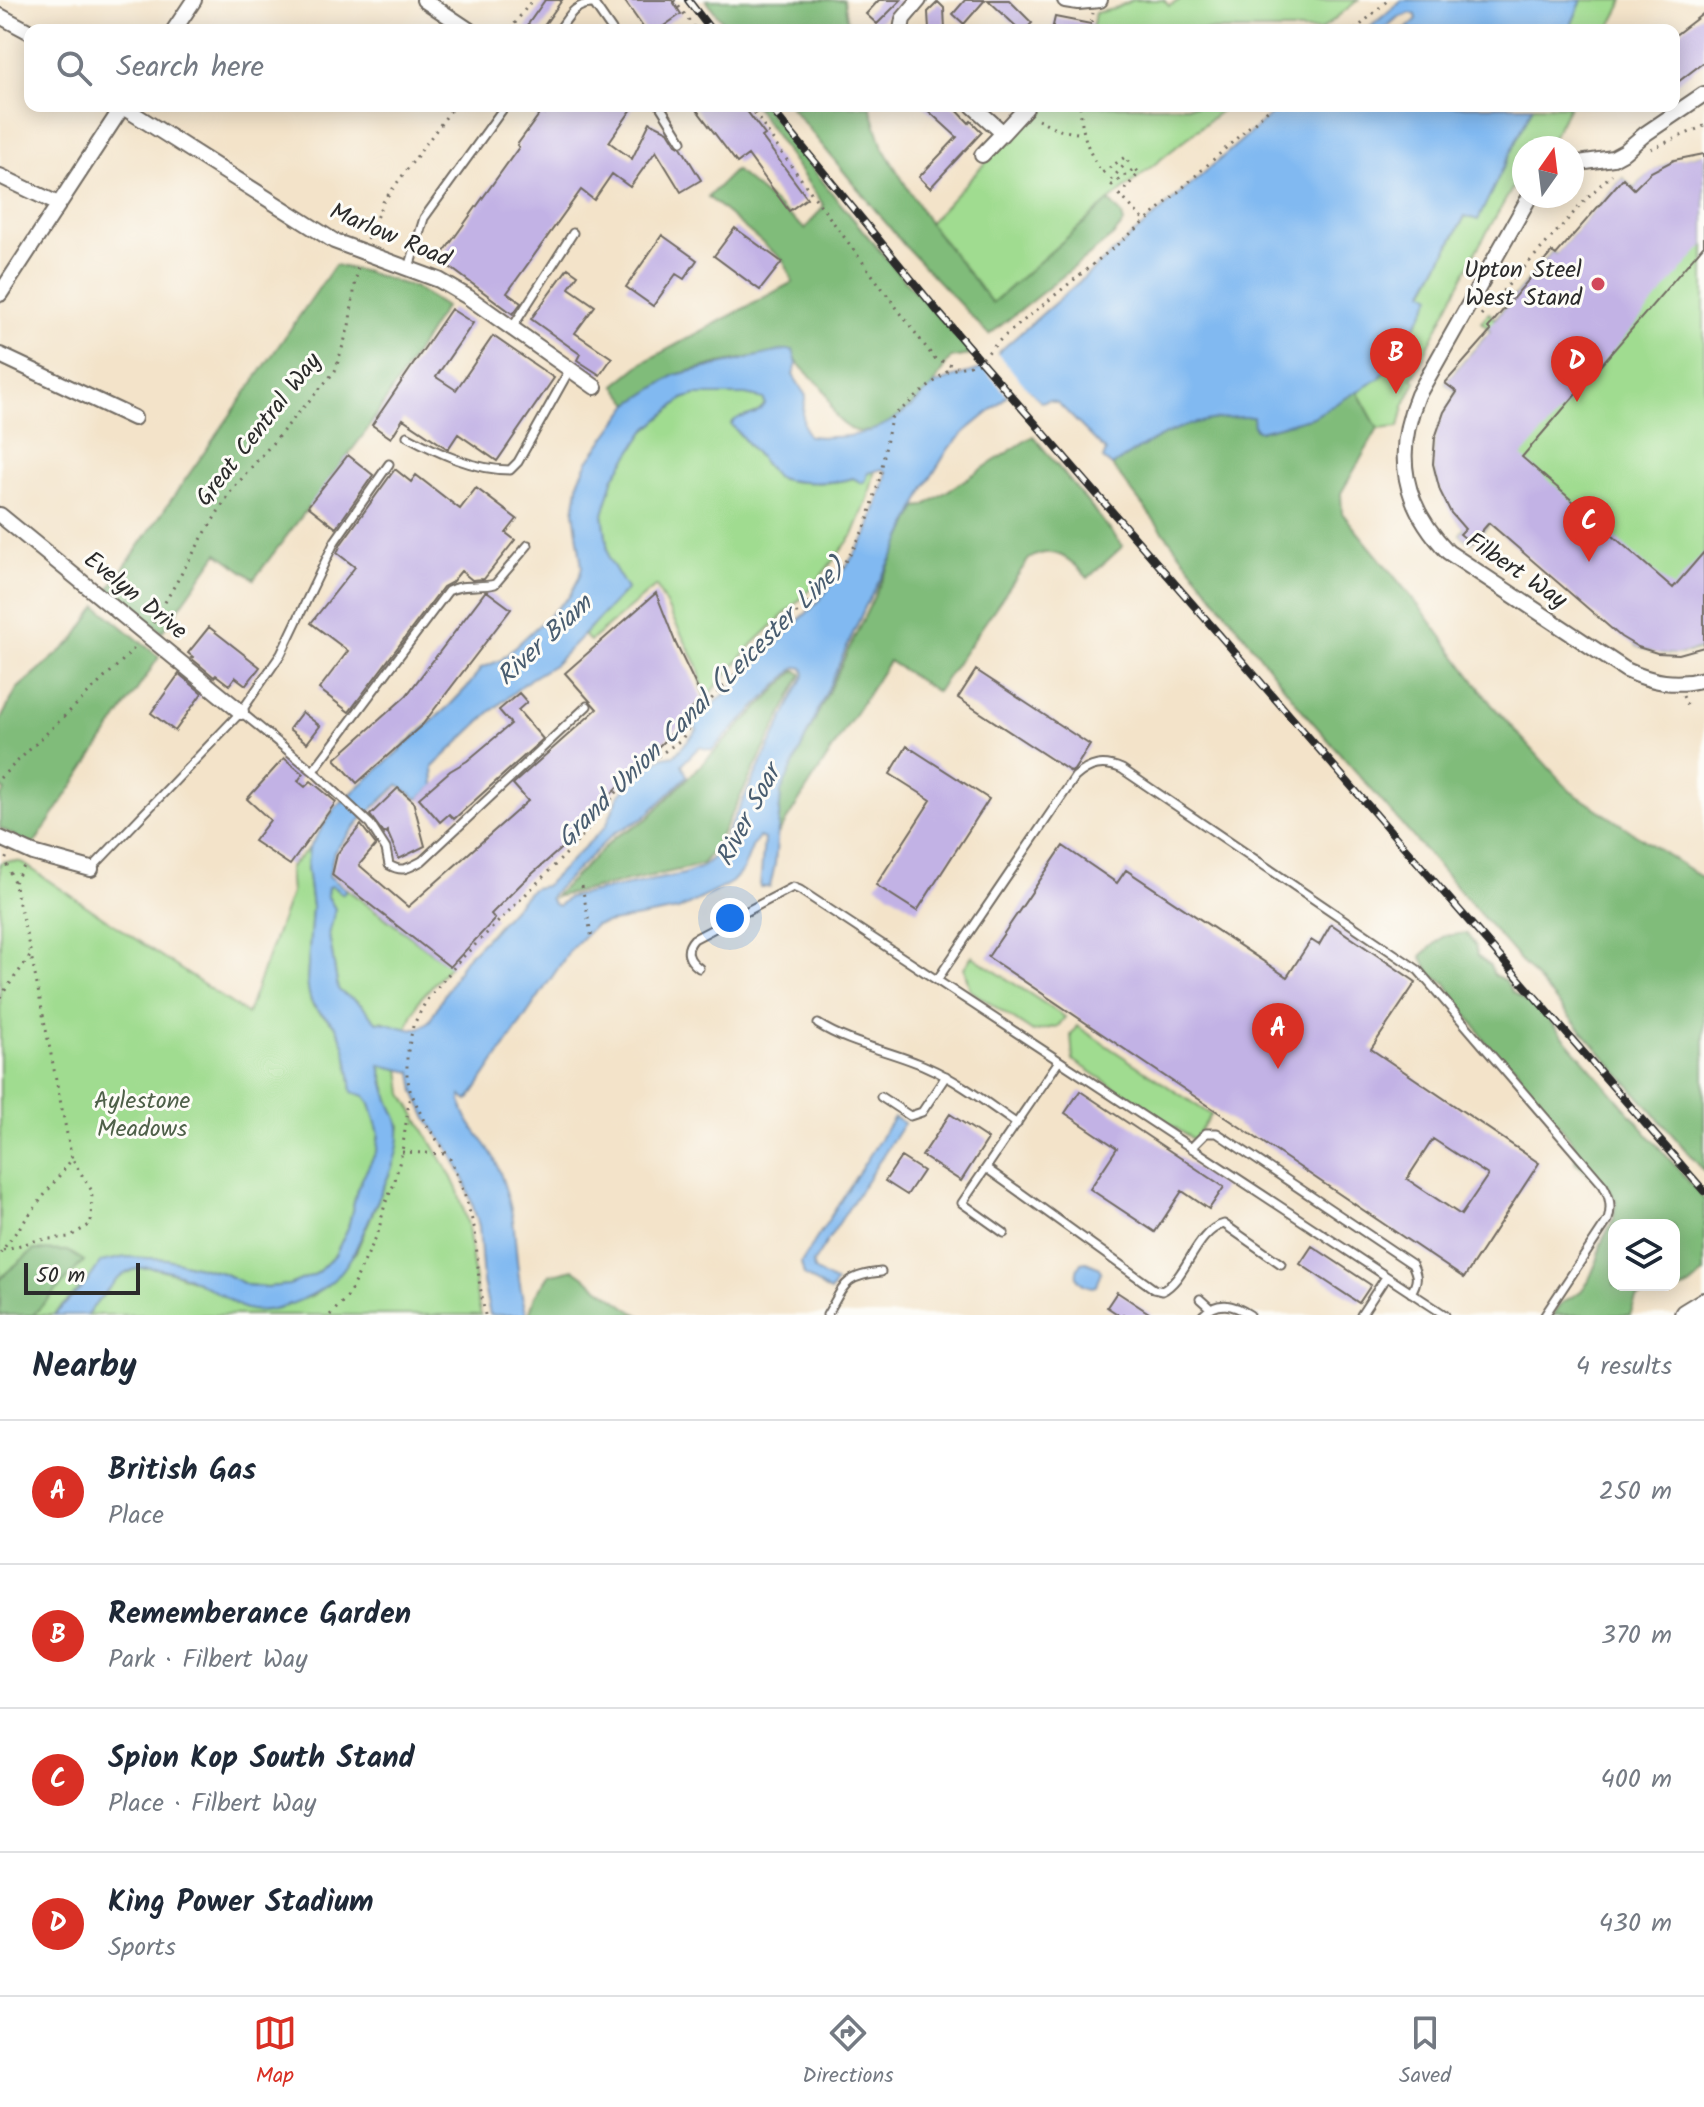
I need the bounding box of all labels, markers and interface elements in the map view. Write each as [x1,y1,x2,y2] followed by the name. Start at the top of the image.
[24,24,1680,112] search box
[116,44,264,92] text: Search here
[52,46,96,90] icon: search
[1512,136,1584,208] north arrow
[323,193,458,280] street label: Marlow Road
[1464,251,1583,318] place label: Upton Steel West Stand
[1589,275,1607,293] marker: Upton Steel West Stand
[1370,328,1422,394] pin: B
[1551,336,1603,402] pin: D
[186,344,332,516] street label: Great Central Way
[1563,496,1615,562] pin: C
[1457,522,1575,620] street label: Filbert Way
[74,542,196,650] street label: Evelyn Drive
[547,547,859,859] water label: Grand Union Canal (Leicester Line)
[487,584,604,697] water label: River Biam
[705,753,796,874] water label: River Soar
[710,898,750,938] your location
[1252,1003,1304,1069] pin: A
[94,1082,190,1149] park label: Aylestone Meadows
[1608,1219,1680,1291] map controls
[1608,1219,1680,1291] button: layers
[24,1259,140,1295] scale bar
[36,1259,85,1294] text: 50 m
[32,1340,137,1394] text: Nearby
[1576,1346,1672,1388] text: 4 results
[108,1447,256,1495] text: British Gas
[50,1471,66,1513] text: A
[1599,1471,1672,1513] text: 250 m
[108,1495,164,1537] text: Place
[108,1591,411,1639] text: Rememberance Garden
[50,1615,66,1657] text: B
[1601,1615,1672,1657] text: 370 m
[108,1639,307,1681] text: Park · Filbert Way
[108,1735,415,1783] text: Spion Kop South Stand
[50,1759,66,1801] text: C
[1601,1759,1672,1801] text: 400 m
[108,1783,316,1825] text: Place · Filbert Way
[108,1879,373,1927] text: King Power Stadium
[49,1903,67,1945] text: D
[1599,1903,1672,1945] text: 430 m
[108,1927,176,1969] text: Sports
[253,2011,297,2094] tab: Map
[802,2011,894,2094] tab: Directions
[1399,2011,1451,2094] tab: Saved

